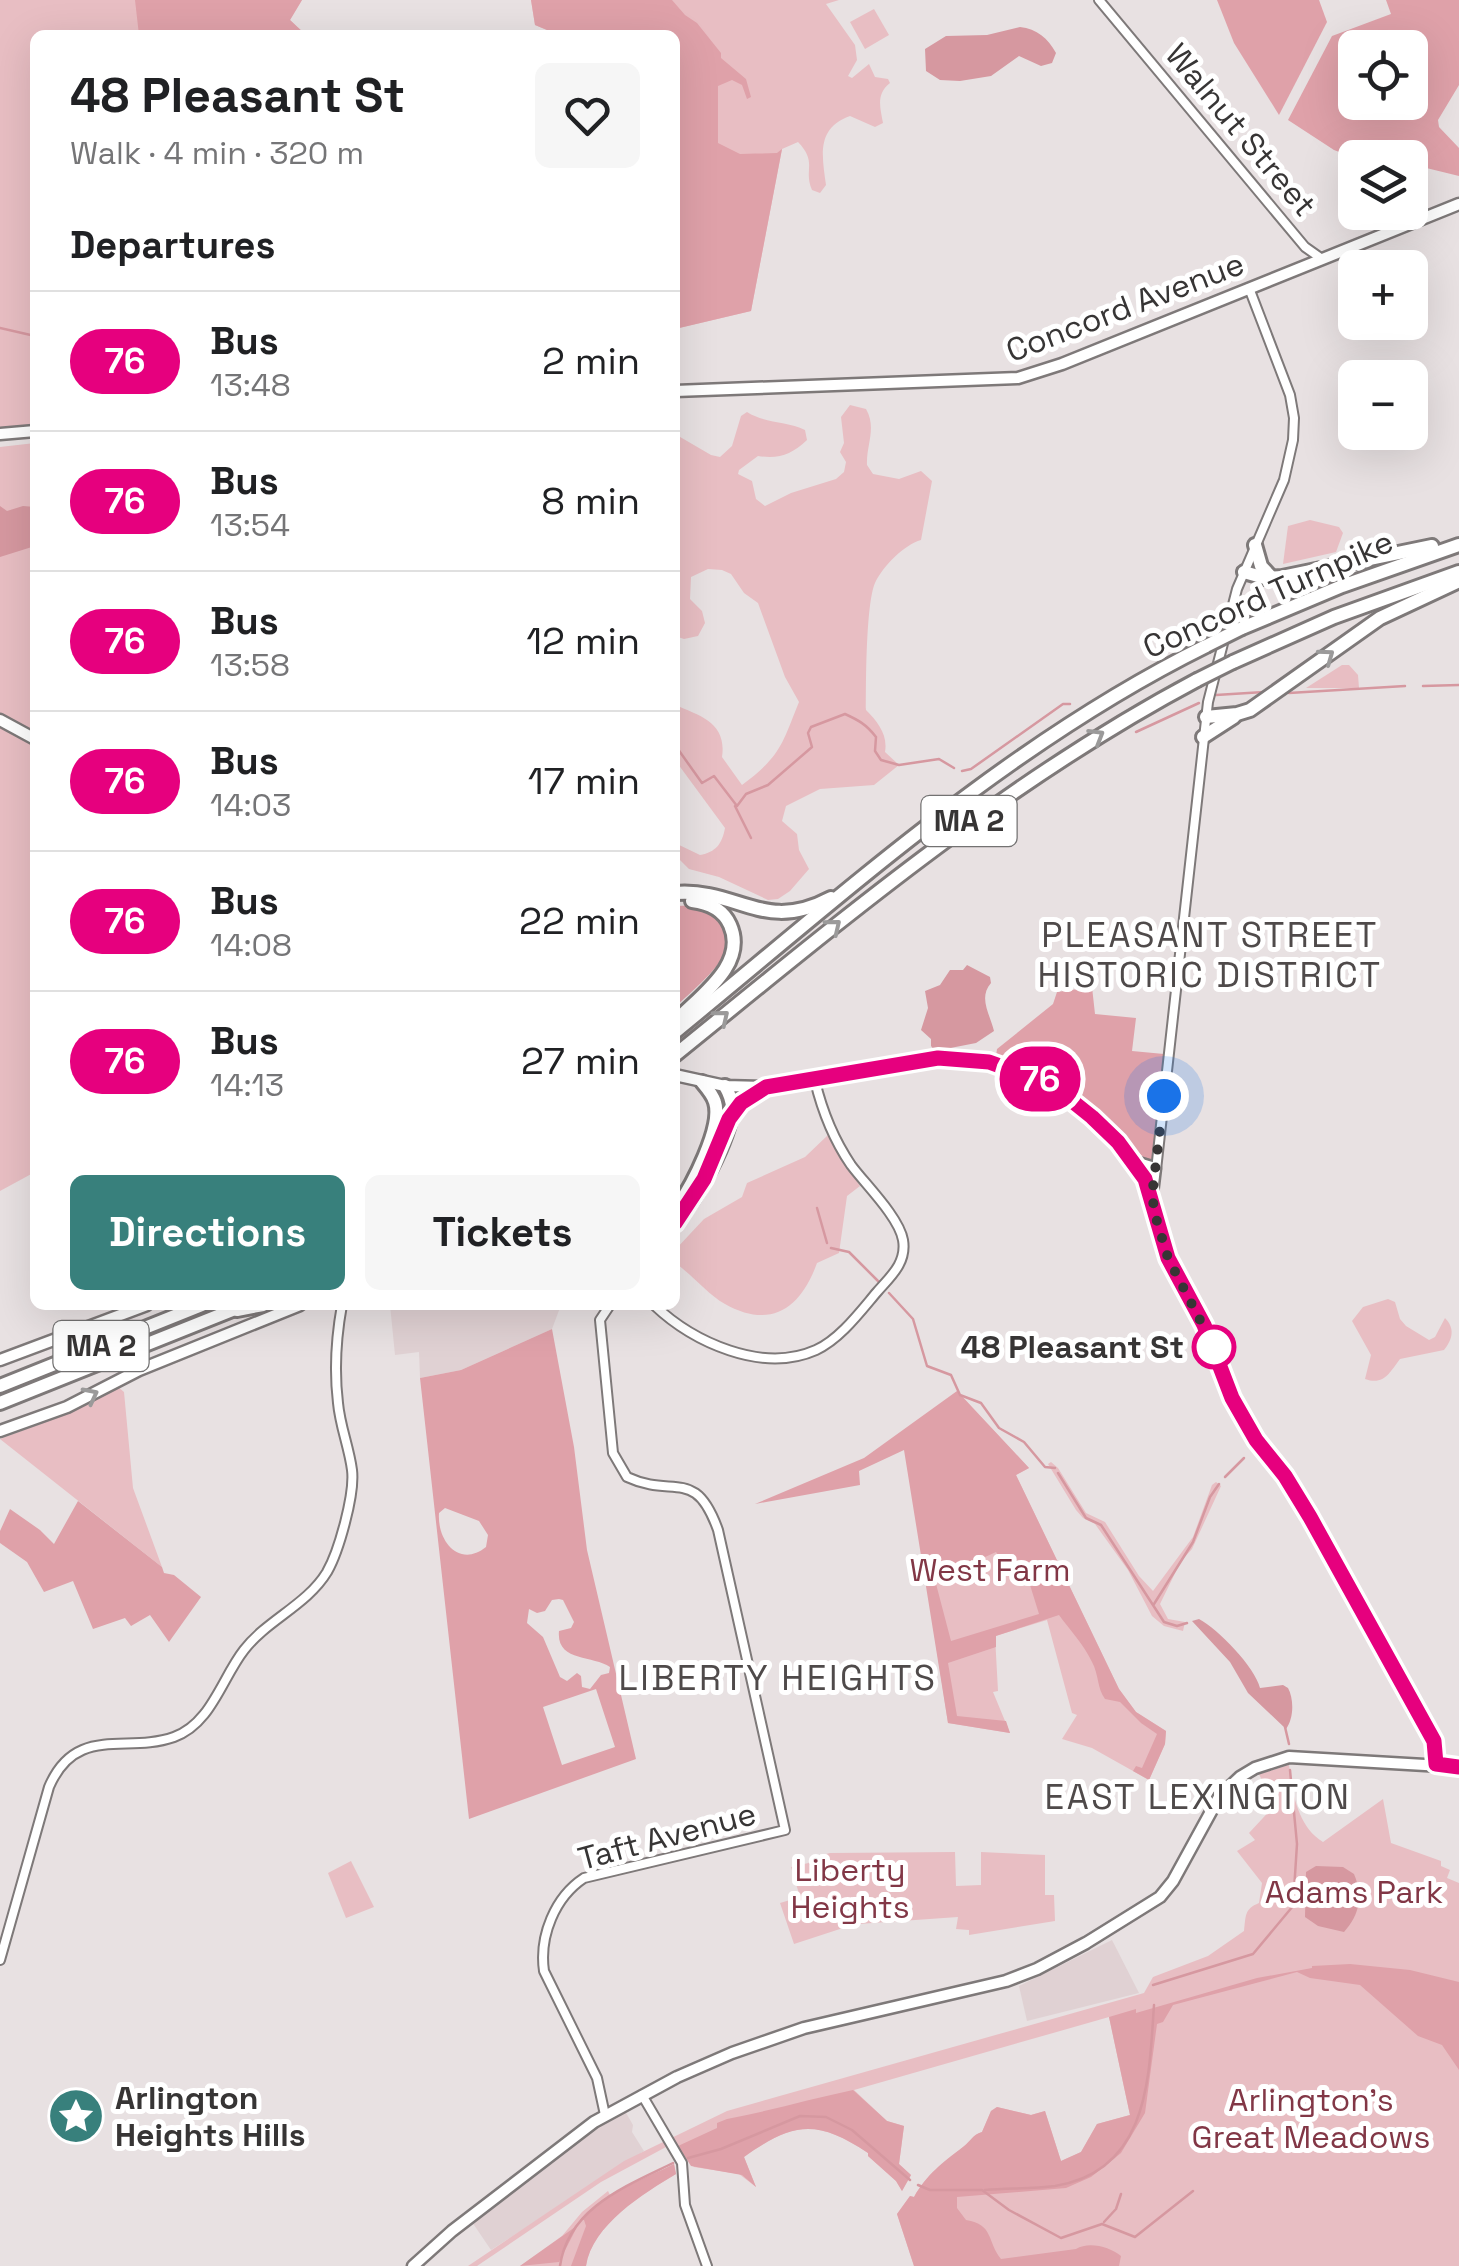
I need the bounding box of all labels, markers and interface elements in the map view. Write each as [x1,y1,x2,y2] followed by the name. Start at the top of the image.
[1338,30,1428,450] map controls
[1338,30,1428,120] button: locate
[1157,35,1325,225] street label: Walnut Street
[535,63,640,168] button: heart
[70,65,405,126] text: 48 Pleasant St
[70,133,364,173] text: Walk · 4 min · 320 m
[1338,140,1428,230] button: layers
[70,221,275,269] text: Departures
[1000,243,1250,371] street label: Concord Avenue
[1338,250,1428,340] button: +
[210,317,279,365] text: Bus
[542,337,640,385] text: 2 min
[105,339,145,383] text: 76
[1338,360,1428,450] button: −
[210,365,291,405] text: 13:48
[210,457,279,505] text: Bus
[541,477,640,525] text: 8 min
[105,479,145,523] text: 76
[210,505,290,545] text: 13:54
[1137,521,1399,667] street label: Concord Turnpike
[210,597,279,645] text: Bus
[526,617,640,665] text: 12 min
[105,619,145,663] text: 76
[210,645,290,685] text: 13:58
[1316,650,1334,667] one-way arrow
[1087,729,1105,748] one-way arrow
[210,737,279,785] text: Bus
[528,757,640,805] text: 17 min
[105,759,145,803] text: 76
[210,785,291,825] text: 14:03
[922,796,1016,846] road number: MA 2
[210,877,279,925] text: Bus
[519,897,640,945] text: 22 min
[105,899,145,943] text: 76
[1037,913,1383,997] district label: PLEASANT STREET HISTORIC DISTRICT
[823,920,841,938] one-way arrow
[210,925,292,965] text: 14:08
[710,1011,728,1029] one-way arrow
[210,1017,279,1065] text: Bus
[521,1037,640,1085] text: 27 min
[105,1039,145,1083] text: 76
[995,1046,1085,1112] line badge: 76
[1020,1057,1060,1101] text: 76
[210,1065,284,1105] text: 14:13
[1139,1071,1189,1121] your location
[70,1175,345,1290] button: Directions
[365,1175,640,1290] button: Tickets
[54,1321,148,1371] road number: MA 2
[1193,1326,1235,1368] marker: 48 Pleasant St
[961,1327,1184,1367] place label: 48 Pleasant St
[80,1388,98,1407] one-way arrow
[910,1550,1070,1590] park label: West Farm
[619,1656,937,1700] district label: LIBERTY HEIGHTS
[1044,1775,1352,1819] district label: EAST LEXINGTON
[574,1793,760,1879] street label: Taft Avenue
[790,1850,910,1927] park label: Liberty Heights
[1265,1872,1443,1912] park label: Adams Park
[115,2078,305,2155] place label: Arlington Heights Hills
[1192,2080,1430,2157] park label: Arlington's Great Meadows
[46,2086,106,2146] place icon: Arlington Heights Hills

